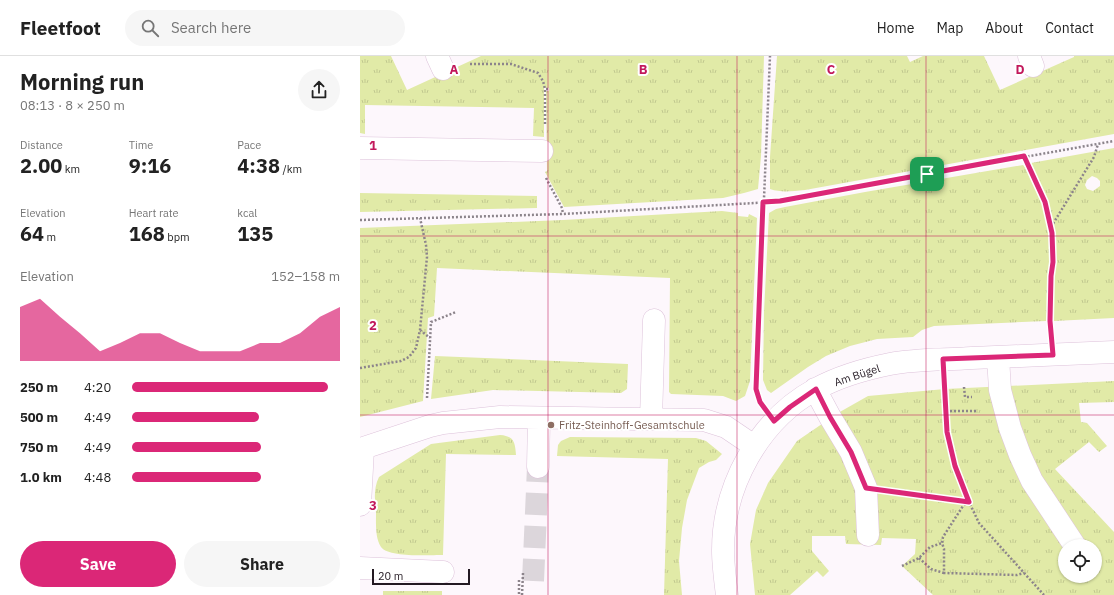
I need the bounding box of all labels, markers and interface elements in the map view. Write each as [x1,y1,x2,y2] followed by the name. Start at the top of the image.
[125,10,405,46] search box
[20,16,101,40] text: Fleetfoot
[139,17,161,39] icon: search
[171,18,251,37] text: Search here
[877,19,914,37] text: Home
[936,19,963,37] text: Map
[985,19,1023,37] text: About
[1045,19,1094,37] text: Contact
[450,61,459,78] text: A
[639,61,648,78] text: B
[827,61,836,78] text: C
[1015,61,1025,78] text: D
[20,67,144,96] text: Morning run
[298,69,340,111] button: share
[20,97,125,114] text: 08:13 · 8 × 250 m
[369,137,377,154] text: 1
[20,138,63,152] text: Distance
[129,138,153,152] text: Time
[237,138,261,152] text: Pace
[20,152,62,179] text: 2.00
[129,152,171,179] text: 9:16
[237,152,280,179] text: 4:38
[910,157,944,191] pin
[62,162,80,176] text: km
[280,162,302,176] text: /km
[916,163,938,185] icon: arrive
[20,206,66,220] text: Elevation
[129,206,179,220] text: Heart rate
[237,206,257,220] text: kcal
[20,220,44,247] text: 64
[129,220,165,247] text: 168
[237,220,273,247] text: 135
[44,230,56,244] text: m
[165,230,190,244] text: bpm
[20,268,74,285] text: Elevation
[271,268,340,285] text: 152–158 m
[369,317,377,334] text: 2
[832,361,882,389] street label: Am Bügel
[20,379,58,396] text: 250 m
[84,379,111,396] text: 4:20
[20,409,58,426] text: 500 m
[84,409,111,426] text: 4:49
[559,418,705,432] place label: Fritz-Steinhoff-Gesamtschule
[546,420,556,430] marker: Fritz-Steinhoff-Gesamtschule
[20,439,58,456] text: 750 m
[84,439,111,456] text: 4:49
[20,469,62,486] text: 1.0 km
[84,469,111,486] text: 4:48
[369,497,377,514] text: 3
[1058,539,1102,583] map controls
[1058,539,1102,583] button: locate
[20,541,176,587] button: Save
[184,541,340,587] button: Share
[372,567,470,586] scale bar
[378,569,403,583] text: 20 m

